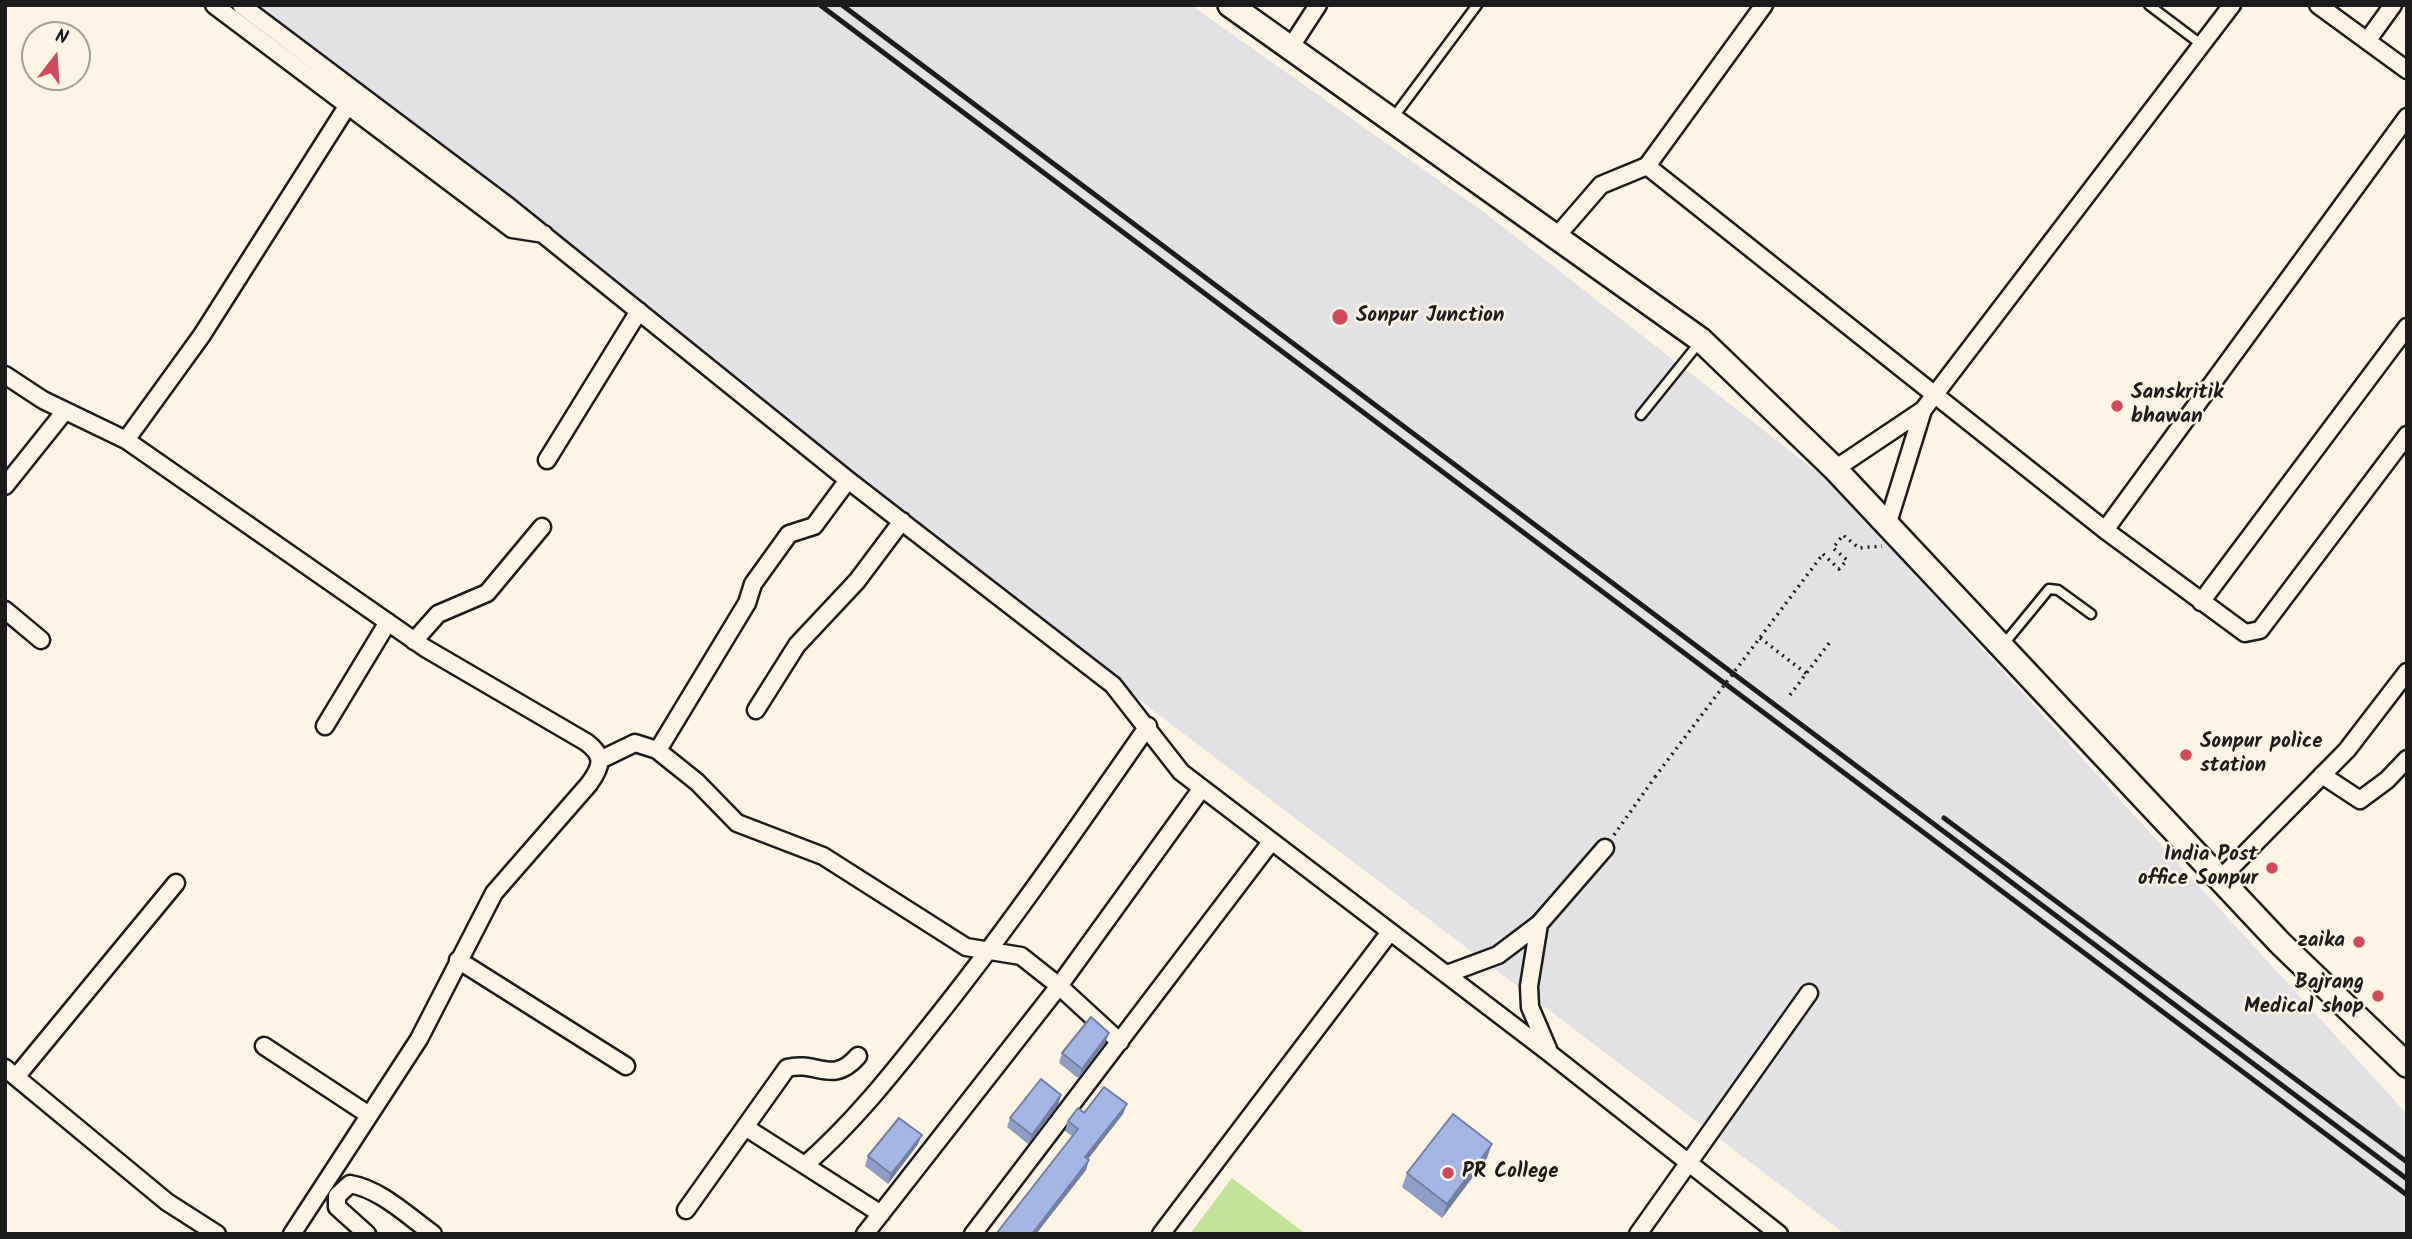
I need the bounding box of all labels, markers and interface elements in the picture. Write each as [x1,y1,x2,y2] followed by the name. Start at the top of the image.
[21,21,91,91] north arrow
[51,22,72,54] text: N
[1356,304,1504,330] place label: Sonpur Junction
[1330,307,1350,327] marker: Sonpur Junction
[2131,381,2223,431] place label: Sanskritik bhawan
[2109,398,2125,414] marker: Sanskritik bhawan
[2200,730,2322,780] place label: Sonpur police station
[2178,747,2194,763] marker: Sonpur police station
[2138,843,2258,893] place label: India Post office Sonpur
[2264,860,2280,876] marker: India Post office Sonpur
[2298,929,2345,955] place label: zaika
[2351,934,2367,950] marker: zaika
[2244,971,2364,1021] place label: Bajrang Medical shop
[2370,988,2386,1004] marker: Bajrang Medical shop
[1462,1160,1559,1186] place label: PR College
[1440,1165,1456,1181] marker: PR College

